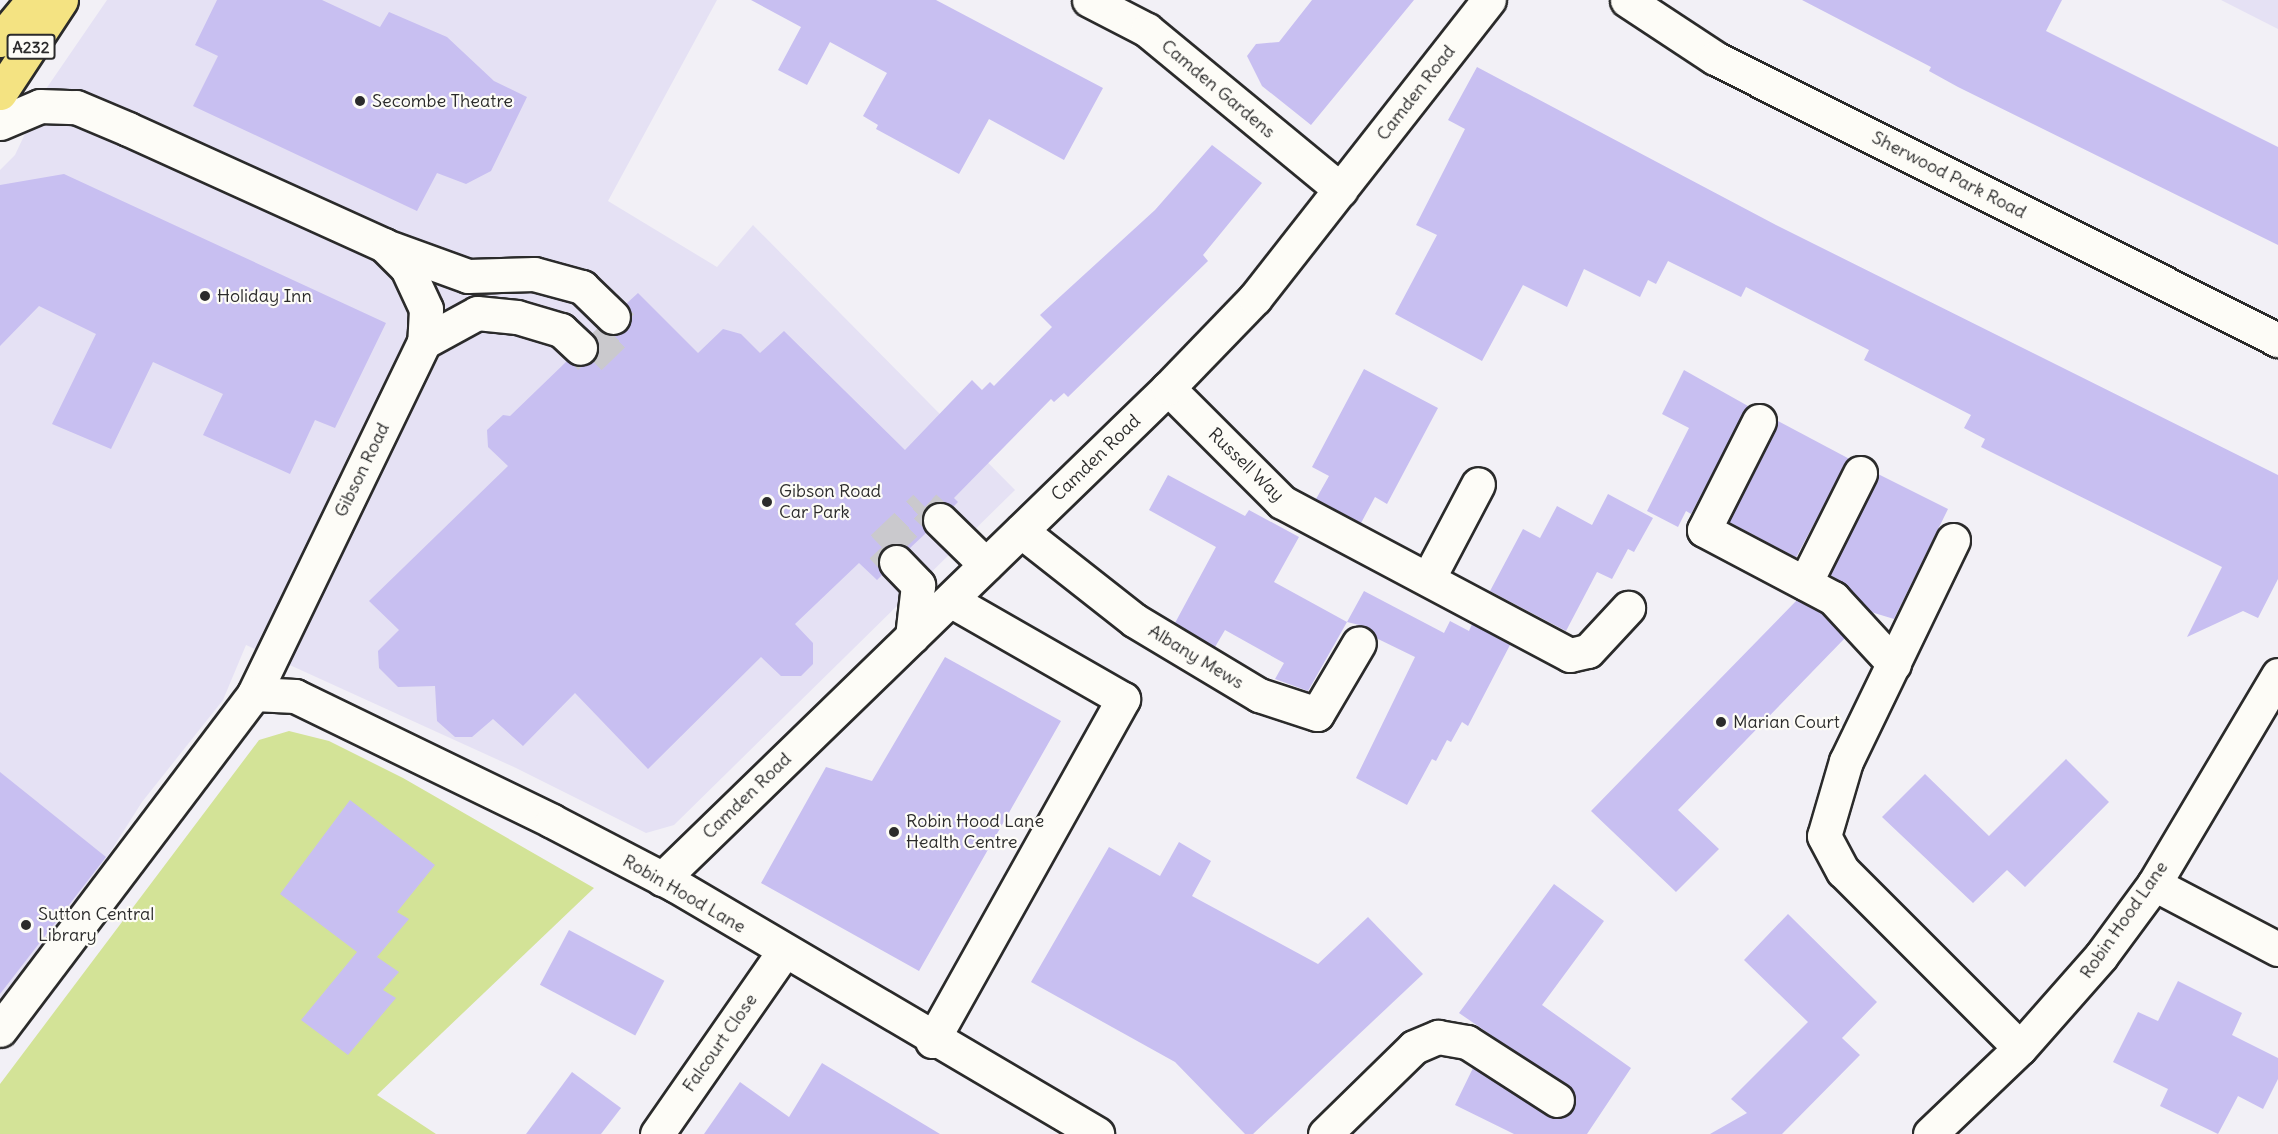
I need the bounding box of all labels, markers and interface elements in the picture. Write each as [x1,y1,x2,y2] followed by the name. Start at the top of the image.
[6,34,57,60] road number: A232
[1157,35,1279,143] street label: Camden Gardens
[1372,41,1460,145] street label: Camden Road
[372,90,513,112] place label: Secombe Theatre
[353,94,367,108] marker: Secombe Theatre
[1868,127,2030,223] street label: Sherwood Park Road
[217,285,312,307] place label: Holiday Inn
[198,289,212,303] marker: Holiday Inn
[1047,410,1145,506] street label: Camden Road
[330,419,394,521] street label: Gibson Road
[1204,424,1288,506] street label: Russell Way
[779,481,881,524] place label: Gibson Road Car Park
[760,495,774,509] marker: Gibson Road Car Park
[1145,620,1247,694] street label: Albany Mews
[1733,711,1840,733] place label: Marian Court
[1714,715,1728,729] marker: Marian Court
[698,748,796,844] street label: Camden Road
[906,811,1044,854] place label: Robin Hood Lane Health Centre
[887,825,901,839] marker: Robin Hood Lane Health Centre
[619,850,749,938] street label: Robin Hood Lane
[2076,857,2172,983] street label: Robin Hood Lane
[38,904,154,946] place label: Sutton Central Library
[19,918,33,932] marker: Sutton Central Library
[678,990,762,1096] street label: Falcourt Close

